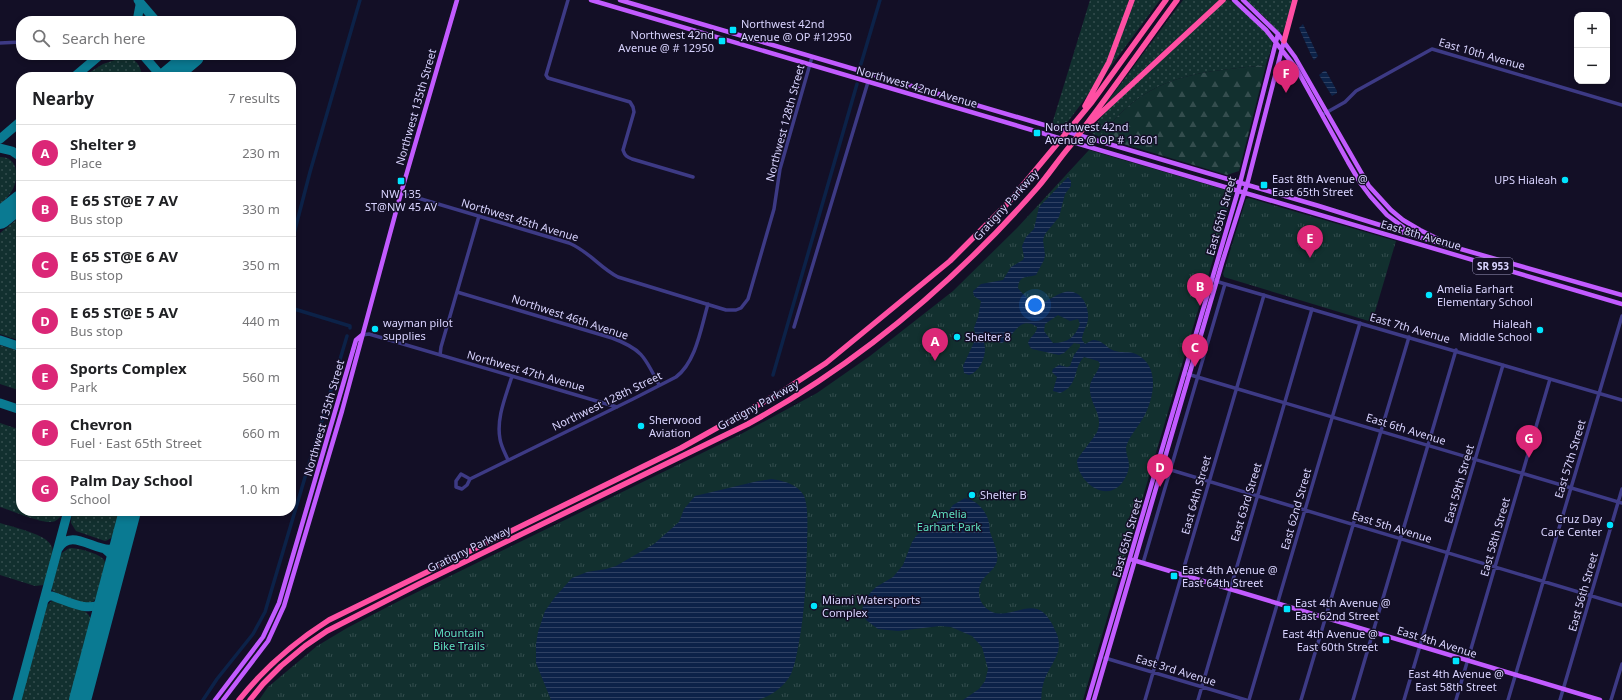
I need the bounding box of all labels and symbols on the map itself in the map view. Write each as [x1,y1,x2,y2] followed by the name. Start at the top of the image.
[741,16,852,44] place label: Northwest 42nd Avenue @ OP #12950
[728,25,738,35] marker: Northwest 42nd Avenue @ OP #12950
[618,27,714,55] place label: Northwest 42nd Avenue @ # 12950
[1437,34,1527,73] street label: East 10th Avenue
[717,36,727,46] marker: Northwest 42nd Avenue @ # 12950
[392,47,439,167] street label: Northwest 135th Street
[1273,60,1299,93] pin: F
[855,62,979,111] street label: Northwest 42nd Avenue
[762,63,807,183] street label: Northwest 128th Street
[1045,119,1159,147] place label: Northwest 42nd Avenue @ OP # 12601
[1032,128,1042,138] marker: Northwest 42nd Avenue @ OP # 12601
[970,166,1042,244] street label: Gratigny Parkway
[1272,171,1368,199] place label: East 8th Avenue @ East 65th Street
[1494,172,1557,187] place label: UPS Hialeah
[1202,175,1239,257] street label: East 65th Street
[1560,175,1570,185] marker: UPS Hialeah
[396,176,406,186] marker: NW 135 ST@NW 45 AV
[1259,180,1269,190] marker: East 8th Avenue @ East 65th Street
[365,186,437,214] place label: NW 135 ST@NW 45 AV
[460,194,581,245] street label: Northwest 45th Avenue
[1379,216,1463,253] street label: East 8th Avenue
[1297,225,1323,258] pin: E
[1473,258,1513,274] road number: SR 953
[1187,273,1213,306] pin: B
[1437,281,1533,309] place label: Amelia Earhart Elementary School
[1424,290,1434,300] marker: Amelia Earhart Elementary School
[510,291,631,343] street label: Northwest 46th Avenue
[1025,295,1045,315] your location
[1368,309,1452,346] street label: East 7th Avenue
[383,315,453,343] place label: wayman pilot supplies
[1459,316,1532,344] place label: Hialeah Middle School
[370,324,380,334] marker: wayman pilot supplies
[1535,325,1545,335] marker: Hialeah Middle School
[922,328,948,361] pin: A
[965,329,1011,344] place label: Shelter 8
[952,332,962,342] marker: Shelter 8
[1182,334,1208,367] pin: C
[465,346,587,395] street label: Northwest 47th Avenue
[300,358,347,478] street label: Northwest 135th Street
[549,367,664,434] street label: Northwest 128th Street
[714,376,802,433] street label: Gratigny Parkway
[1364,409,1448,448] street label: East 6th Avenue
[649,412,701,440] place label: Sherwood Aviation
[1550,418,1589,500] street label: East 57th Street
[636,421,646,431] marker: Sherwood Aviation
[1516,425,1542,458] pin: G
[1440,443,1477,525] street label: East 59th Street
[1147,454,1173,487] pin: D
[1177,454,1214,536] street label: East 64th Street
[1226,461,1265,543] street label: East 63rd Street
[1277,466,1314,551] street label: East 62nd Street
[980,487,1027,502] place label: Shelter B
[967,490,977,500] marker: Shelter B
[1476,496,1513,578] street label: East 58th Street
[1108,497,1145,579] street label: East 65th Street
[917,506,981,534] park label: Amelia Earhart Park
[1350,507,1434,546] street label: East 5th Avenue
[1541,511,1602,539] place label: Cruz Day Care Center
[1605,520,1615,530] marker: Cruz Day Care Center
[425,522,513,575] street label: Gratigny Parkway
[1564,551,1601,633] street label: East 56th Street
[1182,562,1278,590] place label: East 4th Avenue @ East 64th Street
[1169,571,1179,581] marker: East 4th Avenue @ East 64th Street
[822,592,920,620] place label: Miami Watersports Complex
[1295,595,1391,623] place label: East 4th Avenue @ East 62nd Street
[809,601,819,611] marker: Miami Watersports Complex
[1282,604,1292,614] marker: East 4th Avenue @ East 62nd Street
[1395,622,1479,661] street label: East 4th Avenue
[433,625,485,653] park label: Mountain Bike Trails
[1282,626,1378,654] place label: East 4th Avenue @ East 60th Street
[1381,635,1391,645] marker: East 4th Avenue @ East 60th Street
[1134,650,1218,689] street label: East 3rd Avenue
[1451,656,1461,666] marker: East 4th Avenue @ East 58th Street
[1408,666,1504,694] place label: East 4th Avenue @ East 58th Street

